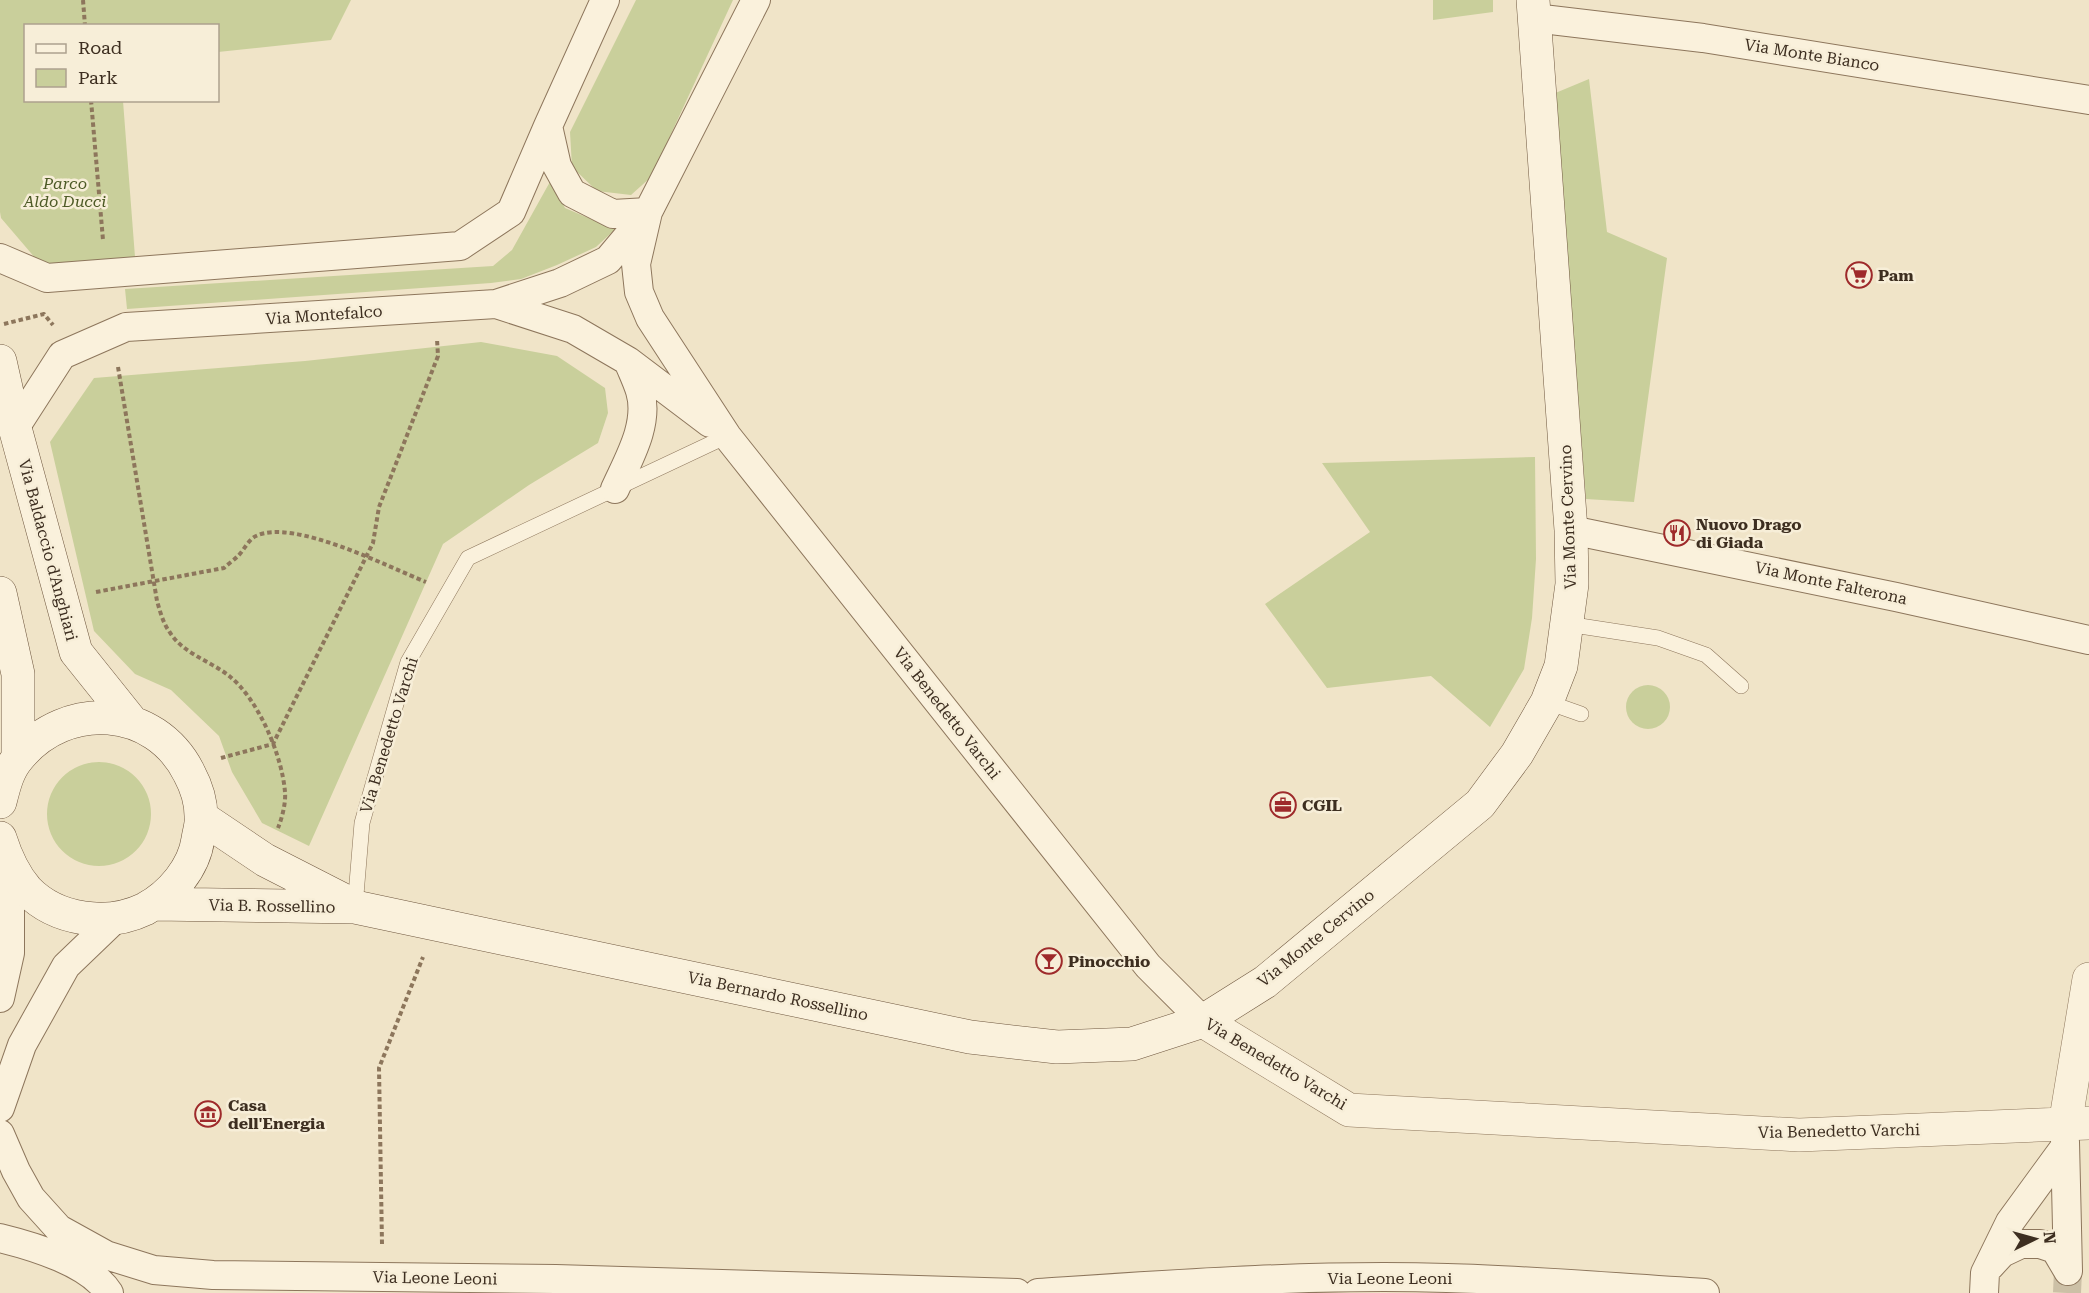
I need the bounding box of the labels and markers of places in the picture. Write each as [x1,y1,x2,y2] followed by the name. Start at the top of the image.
[1844,260,1874,290] supermarket icon: Pam
[1878,266,1914,285] place label: Pam
[1696,515,1802,552] place label: Nuovo Drago di Giada
[1662,518,1692,548] restaurant icon: Nuovo Drago di Giada
[1268,790,1298,820] office icon: CGIL
[1302,796,1342,815] place label: CGIL
[1034,946,1064,976] bar icon: Pinocchio
[1068,952,1150,971] place label: Pinocchio
[228,1096,325,1133] place label: Casa dell'Energia
[193,1099,223,1129] museum icon: Casa dell'Energia

